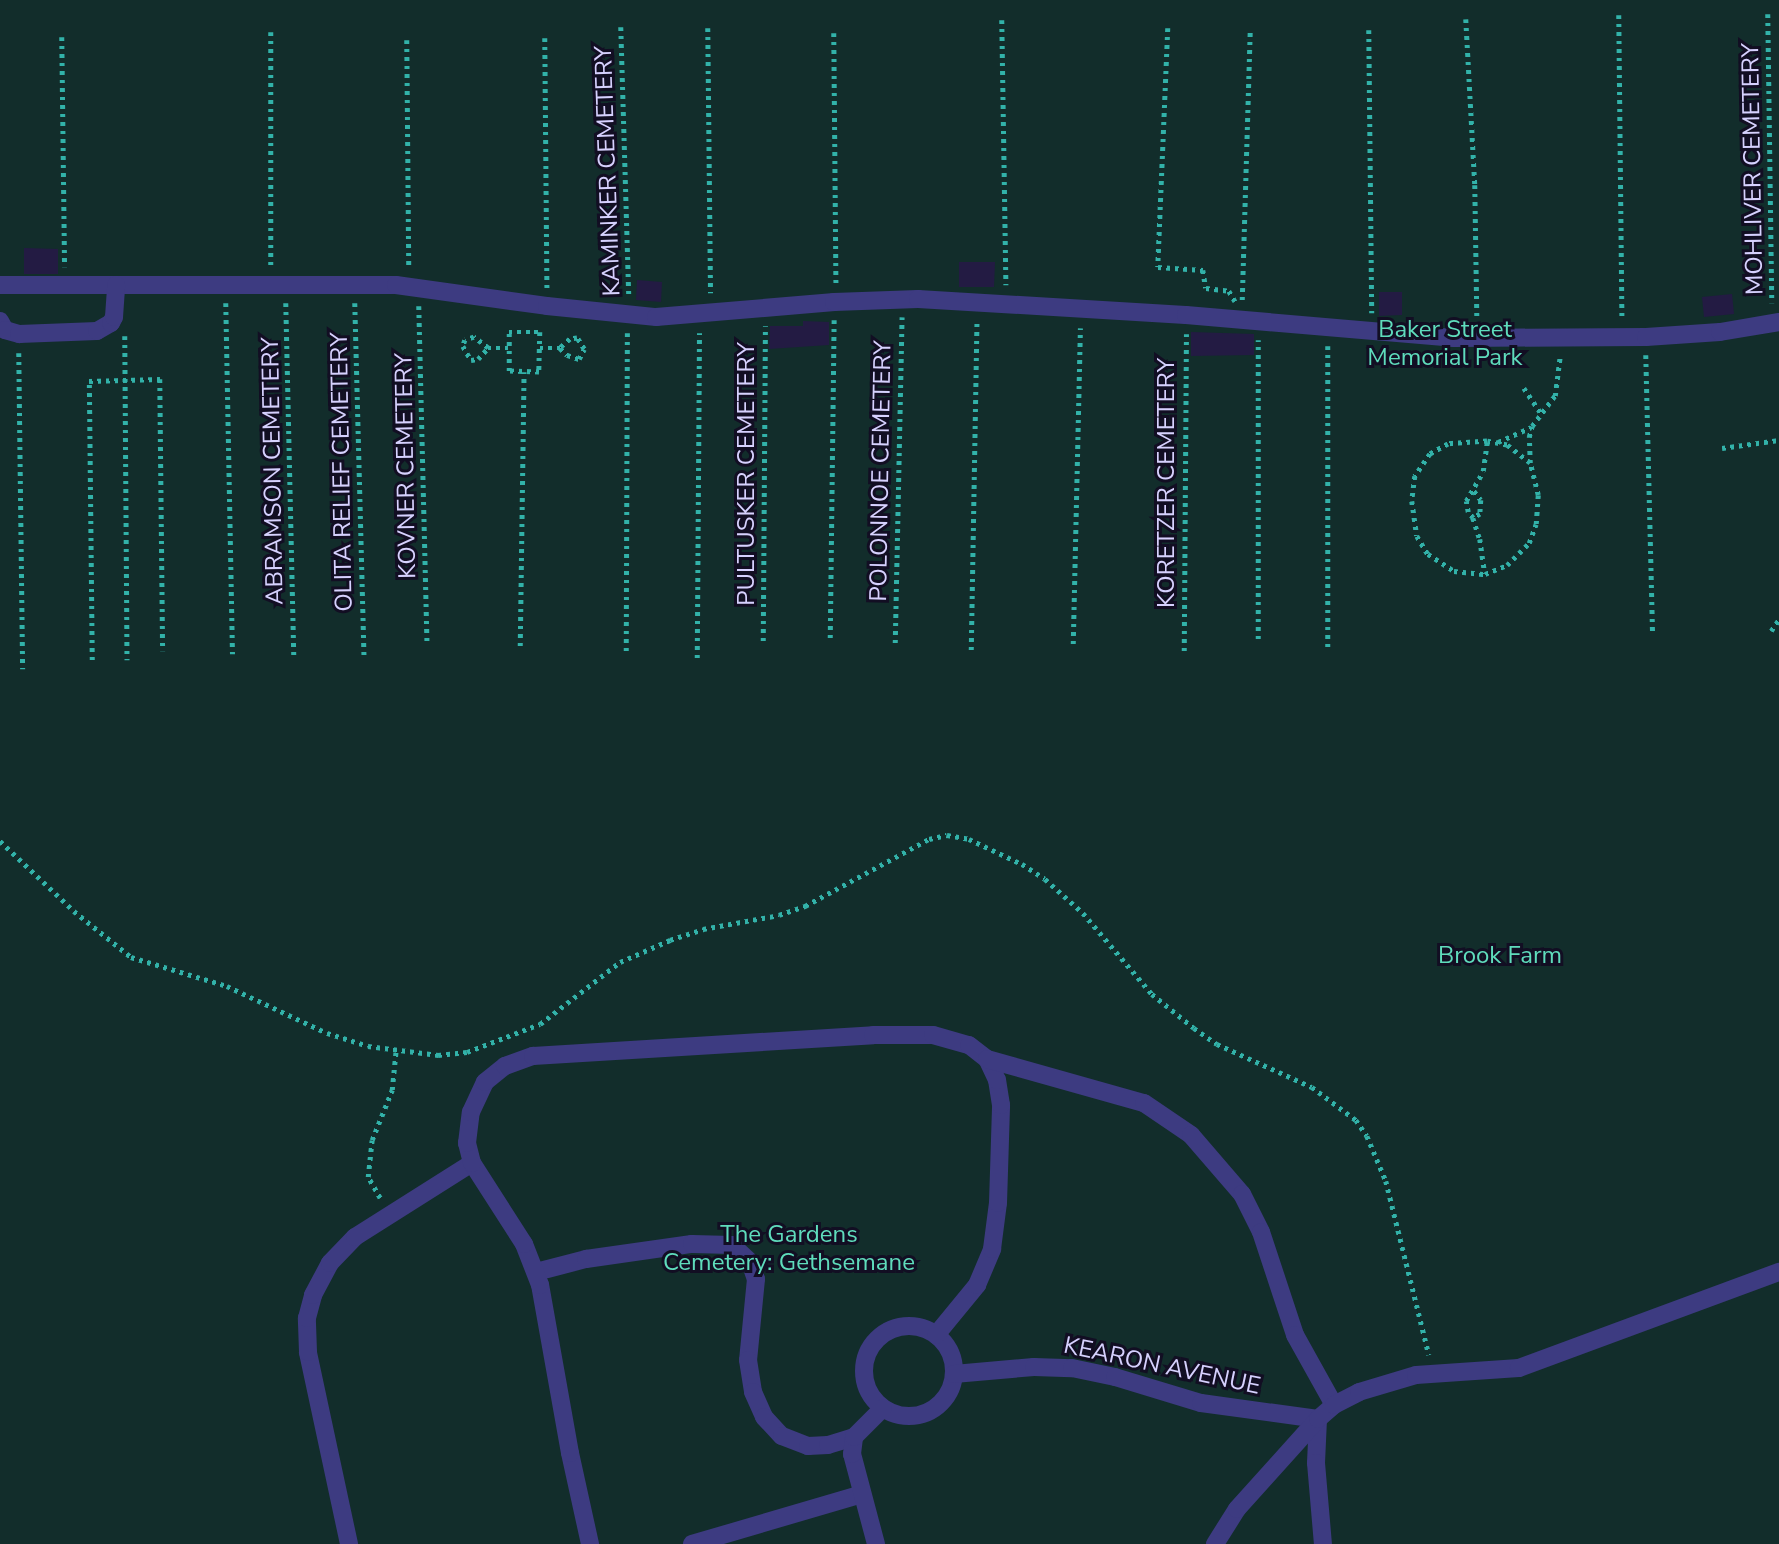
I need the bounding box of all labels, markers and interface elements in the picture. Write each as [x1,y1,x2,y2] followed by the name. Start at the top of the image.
[1736,43,1770,295] street label: MOHLIVER CEMETERY
[589,45,627,297] street label: KAMINKER CEMETERY
[1367,316,1523,372] park label: Baker Street Memorial Park
[325,332,359,612] street label: OLITA RELIEF CEMETERY
[256,337,290,605] street label: ABRAMSON CEMETERY
[864,340,898,602] street label: POLONNOE CEMETERY
[733,342,761,606] street label: PULTUSKER CEMETERY
[390,353,422,579] street label: KOVNER CEMETERY
[1153,358,1181,608] street label: KORETZER CEMETERY
[1438,942,1562,970] park label: Brook Farm
[663,1221,915,1277] park label: The Gardens Cemetery: Gethsemane
[1061,1331,1263,1401] street label: KEARON AVENUE

